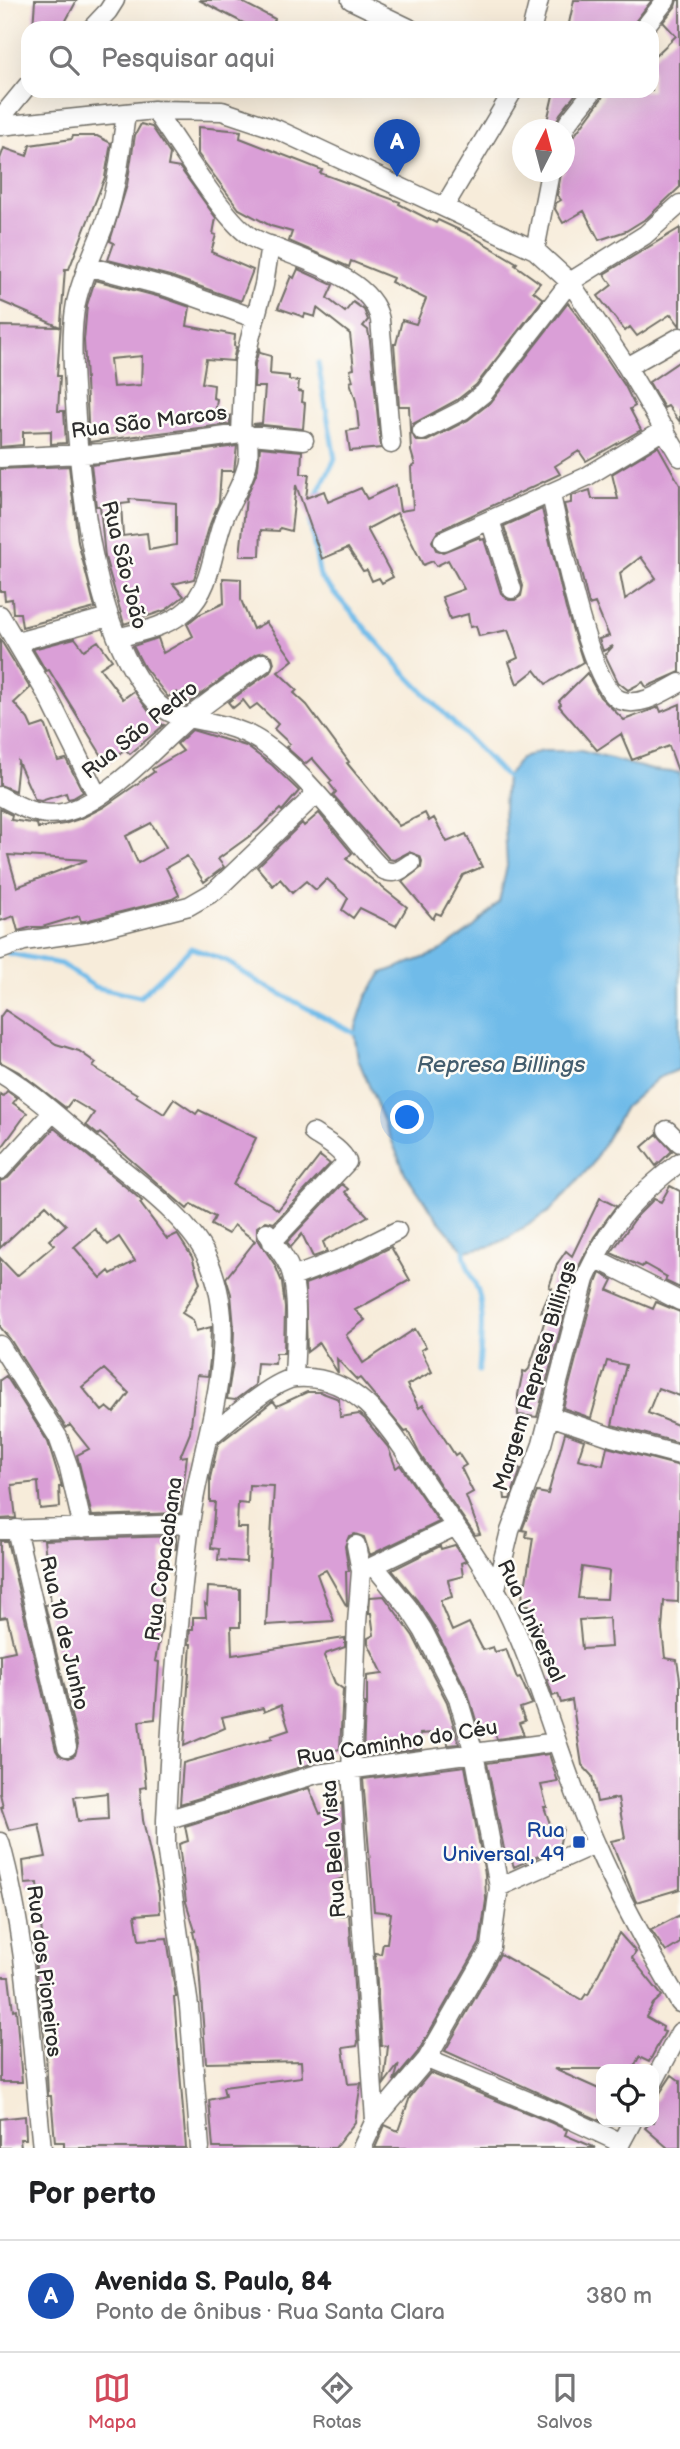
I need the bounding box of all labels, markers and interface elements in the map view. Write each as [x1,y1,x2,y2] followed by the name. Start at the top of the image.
[21,21,659,98] search box
[45,41,83,79] icon: search
[101,44,275,75] text: Pesquisar aqui
[374,119,420,177] pin: A
[512,119,575,182] north arrow
[70,400,228,444] street label: Rua São Marcos
[96,498,152,632] street label: Rua São João
[77,676,203,784] street label: Rua São Pedro
[417,1051,586,1079] water label: Represa Billings
[390,1100,424,1134] your location
[488,1258,582,1494] street label: Margem Represa Billings
[140,1475,188,1643] street label: Rua Copacabana
[34,1554,94,1713] street label: Rua 10 de Junho
[492,1556,570,1686] street label: Rua Universal
[295,1715,499,1771] street label: Rua Caminho do Céu
[317,1779,351,1919] street label: Rua Bela Vista
[442,1818,565,1867] place label: Rua Universal, 49
[571,1834,587,1850] marker: Rua Universal, 49
[21,1884,67,2058] street label: Rua dos Pioneiros
[596,2064,659,2127] map controls
[596,2064,659,2127] button: locate
[28,2176,156,2212] text: Por perto
[95,2267,332,2298] text: Avenida S. Paulo, 84
[44,2282,58,2310] text: A
[586,2282,652,2310] text: 380 m
[95,2298,445,2326] text: Ponto de ônibus · Rua Santa Clara
[88,2369,137,2434] tab: Mapa
[312,2369,361,2434] tab: Rotas
[537,2369,592,2434] tab: Salvos

